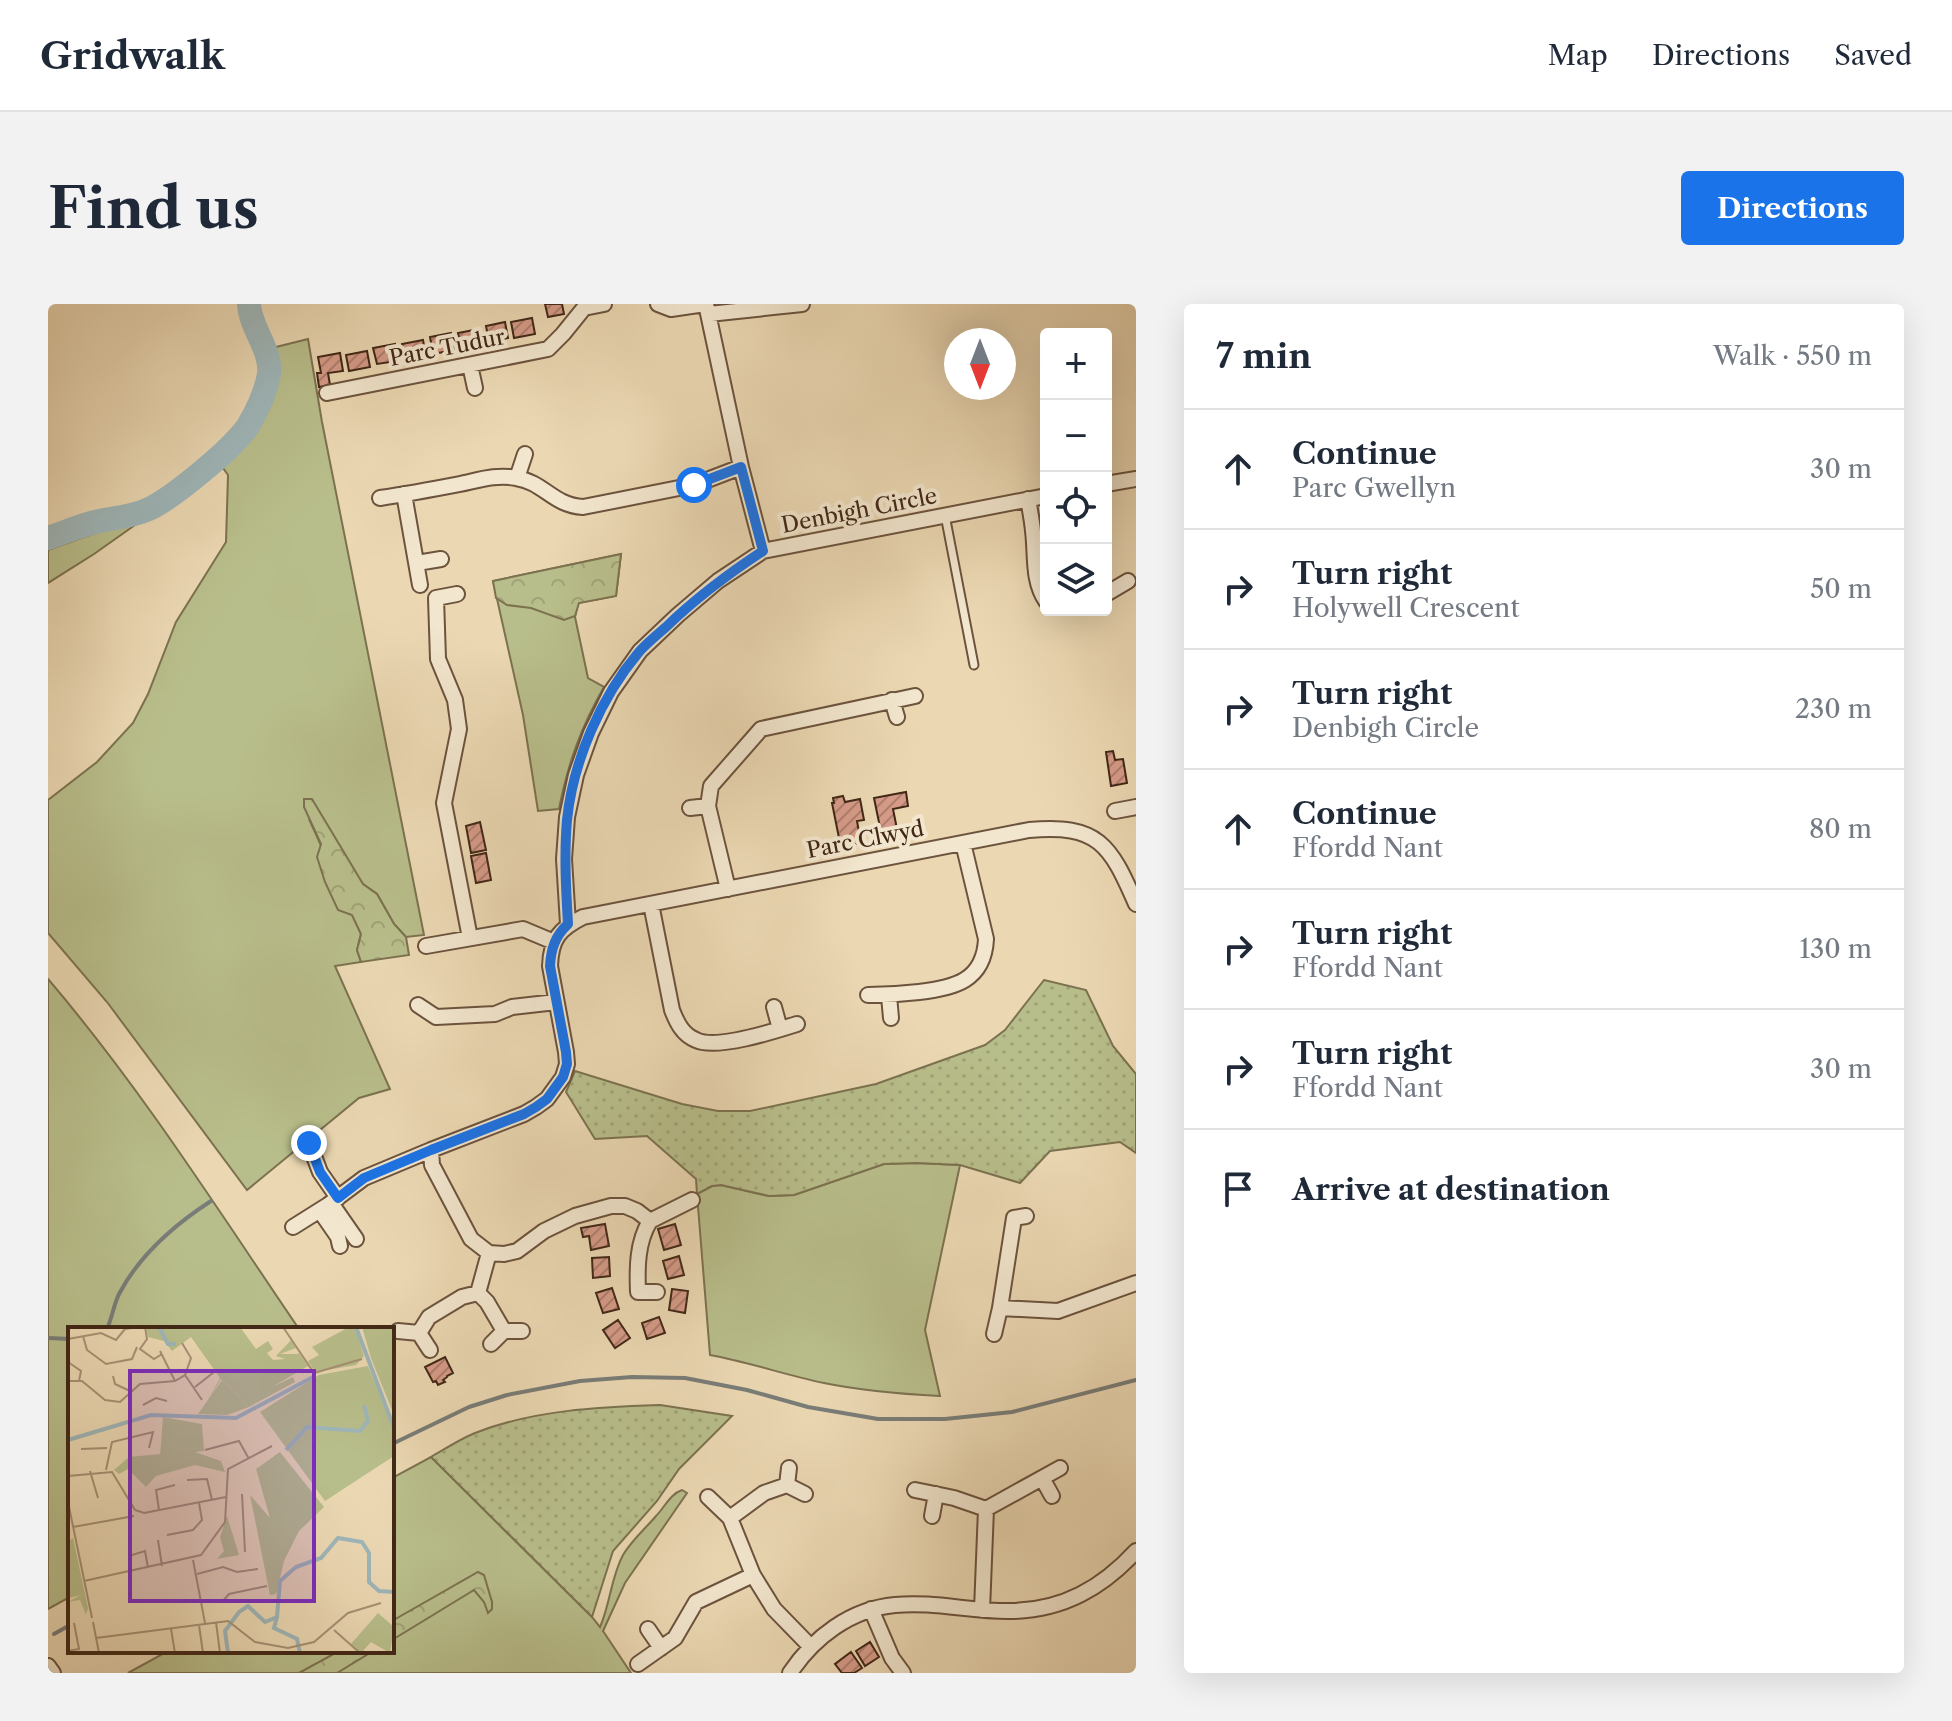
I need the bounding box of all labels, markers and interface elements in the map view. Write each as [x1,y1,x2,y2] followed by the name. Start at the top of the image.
[40,32,225,79] text: Gridwalk
[1548,38,1608,72] text: Map
[1652,38,1790,72] text: Directions
[1834,38,1912,72] text: Saved
[1681,171,1904,245] button: Directions
[48,174,259,243] text: Find us
[387,323,507,372] street label: Parc Tudur
[944,328,1016,400] north arrow
[1040,328,1112,616] map controls
[1040,328,1112,400] button: +
[1216,335,1312,377] text: 7 min
[1713,340,1872,372] text: Walk · 550 m
[1040,400,1112,472] button: −
[1292,435,1437,472] text: Continue
[1216,447,1260,491] icon: ahead
[1810,453,1872,485] text: 30 m
[676,467,712,503] route start
[1040,472,1112,544] button: locate
[1292,472,1456,504] text: Parc Gwellyn
[779,482,939,539] street label: Denbigh Circle
[1040,544,1112,616] button: layers
[1292,555,1452,592] text: Turn right
[1216,567,1260,611] icon: right
[1810,573,1872,605] text: 50 m
[1292,592,1520,624] text: Holywell Crescent
[1292,675,1452,712] text: Turn right
[1216,687,1260,731] icon: right
[1795,693,1872,725] text: 230 m
[1292,712,1479,744] text: Denbigh Circle
[1292,795,1437,832] text: Continue
[1216,807,1260,851] icon: ahead
[1809,813,1872,845] text: 80 m
[804,815,926,864] street label: Parc Clwyd
[1292,832,1443,864] text: Ffordd Nant
[1292,915,1452,952] text: Turn right
[1216,927,1260,971] icon: right
[1799,933,1872,965] text: 130 m
[1292,952,1443,984] text: Ffordd Nant
[1292,1035,1452,1072] text: Turn right
[1216,1047,1260,1091] icon: right
[1810,1053,1872,1085] text: 30 m
[1292,1072,1443,1104] text: Ffordd Nant
[291,1125,327,1161] route end
[1216,1167,1260,1211] icon: arrive
[1292,1171,1610,1208] text: Arrive at destination
[68,1327,394,1653] inset map

